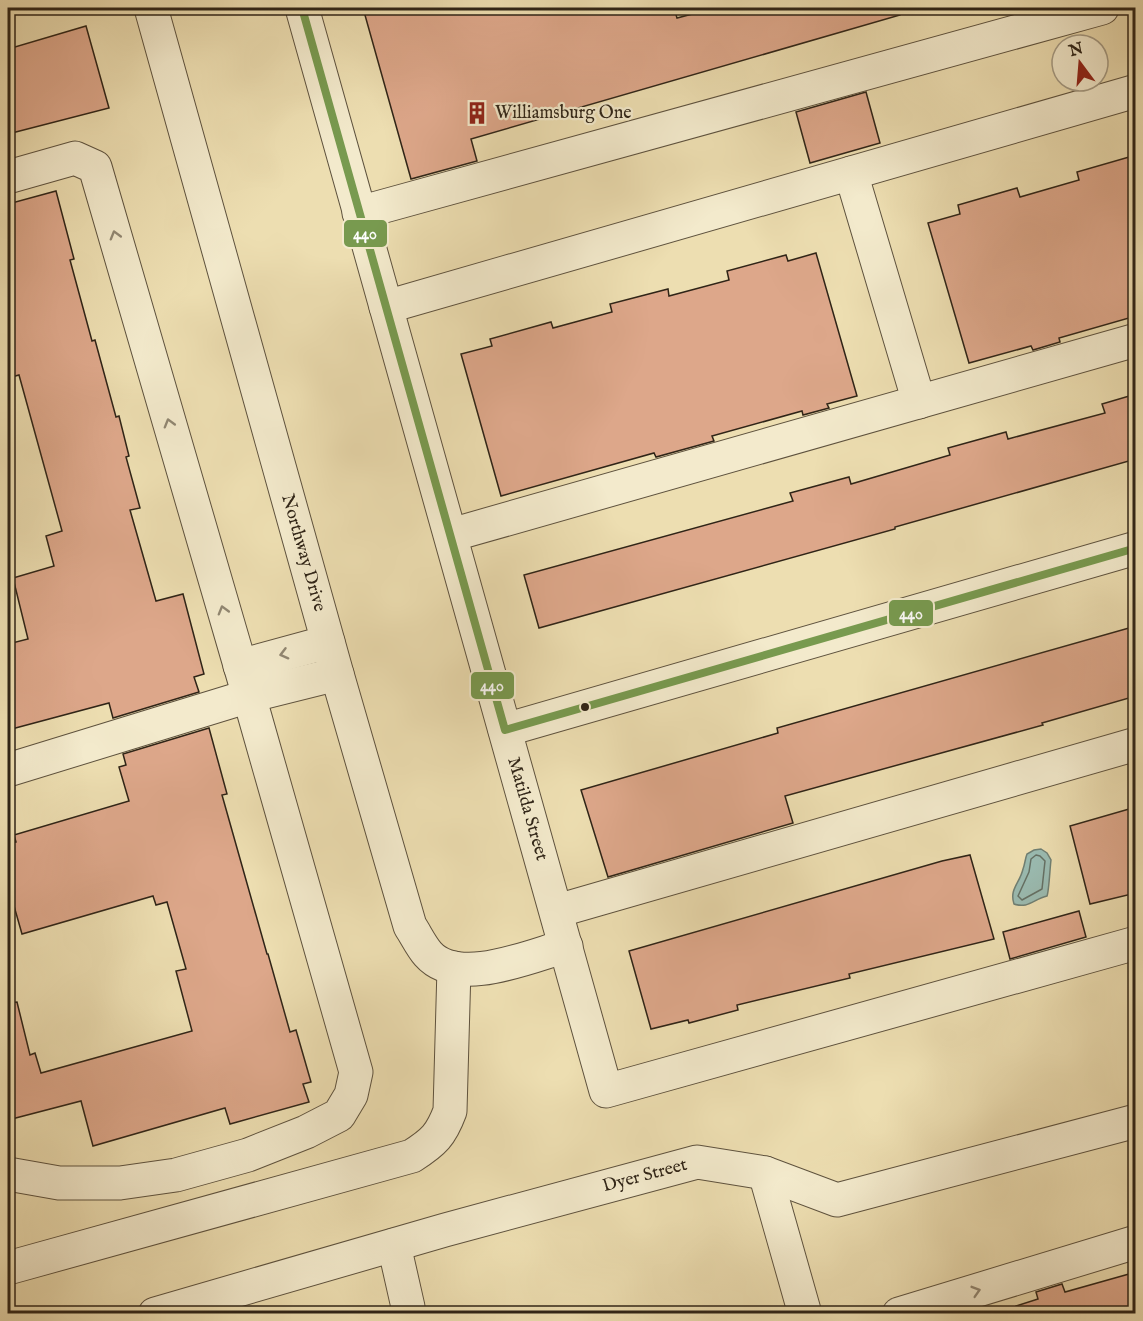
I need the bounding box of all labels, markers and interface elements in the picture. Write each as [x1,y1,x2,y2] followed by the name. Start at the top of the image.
[1050,33,1110,93] north arrow
[1066,39,1086,62] text: N
[464,100,490,126] building icon: Williamsburg One
[495,102,632,125] place label: Williamsburg One
[343,219,388,248] line badge: 440
[353,225,377,245] text: 440
[110,230,122,241] one-way arrow
[164,418,176,428] one-way arrow
[275,492,331,614] street label: Northway Drive
[888,599,934,627] line badge: 440
[218,605,231,615] one-way arrow
[899,605,923,625] text: 440
[279,647,290,659] one-way arrow
[470,671,515,700] line badge: 440
[480,677,504,697] text: 440
[579,701,591,713] unlabelled marker
[501,755,553,863] street label: Matilda Street
[600,1154,690,1198] street label: Dyer Street
[970,1285,981,1298] one-way arrow

